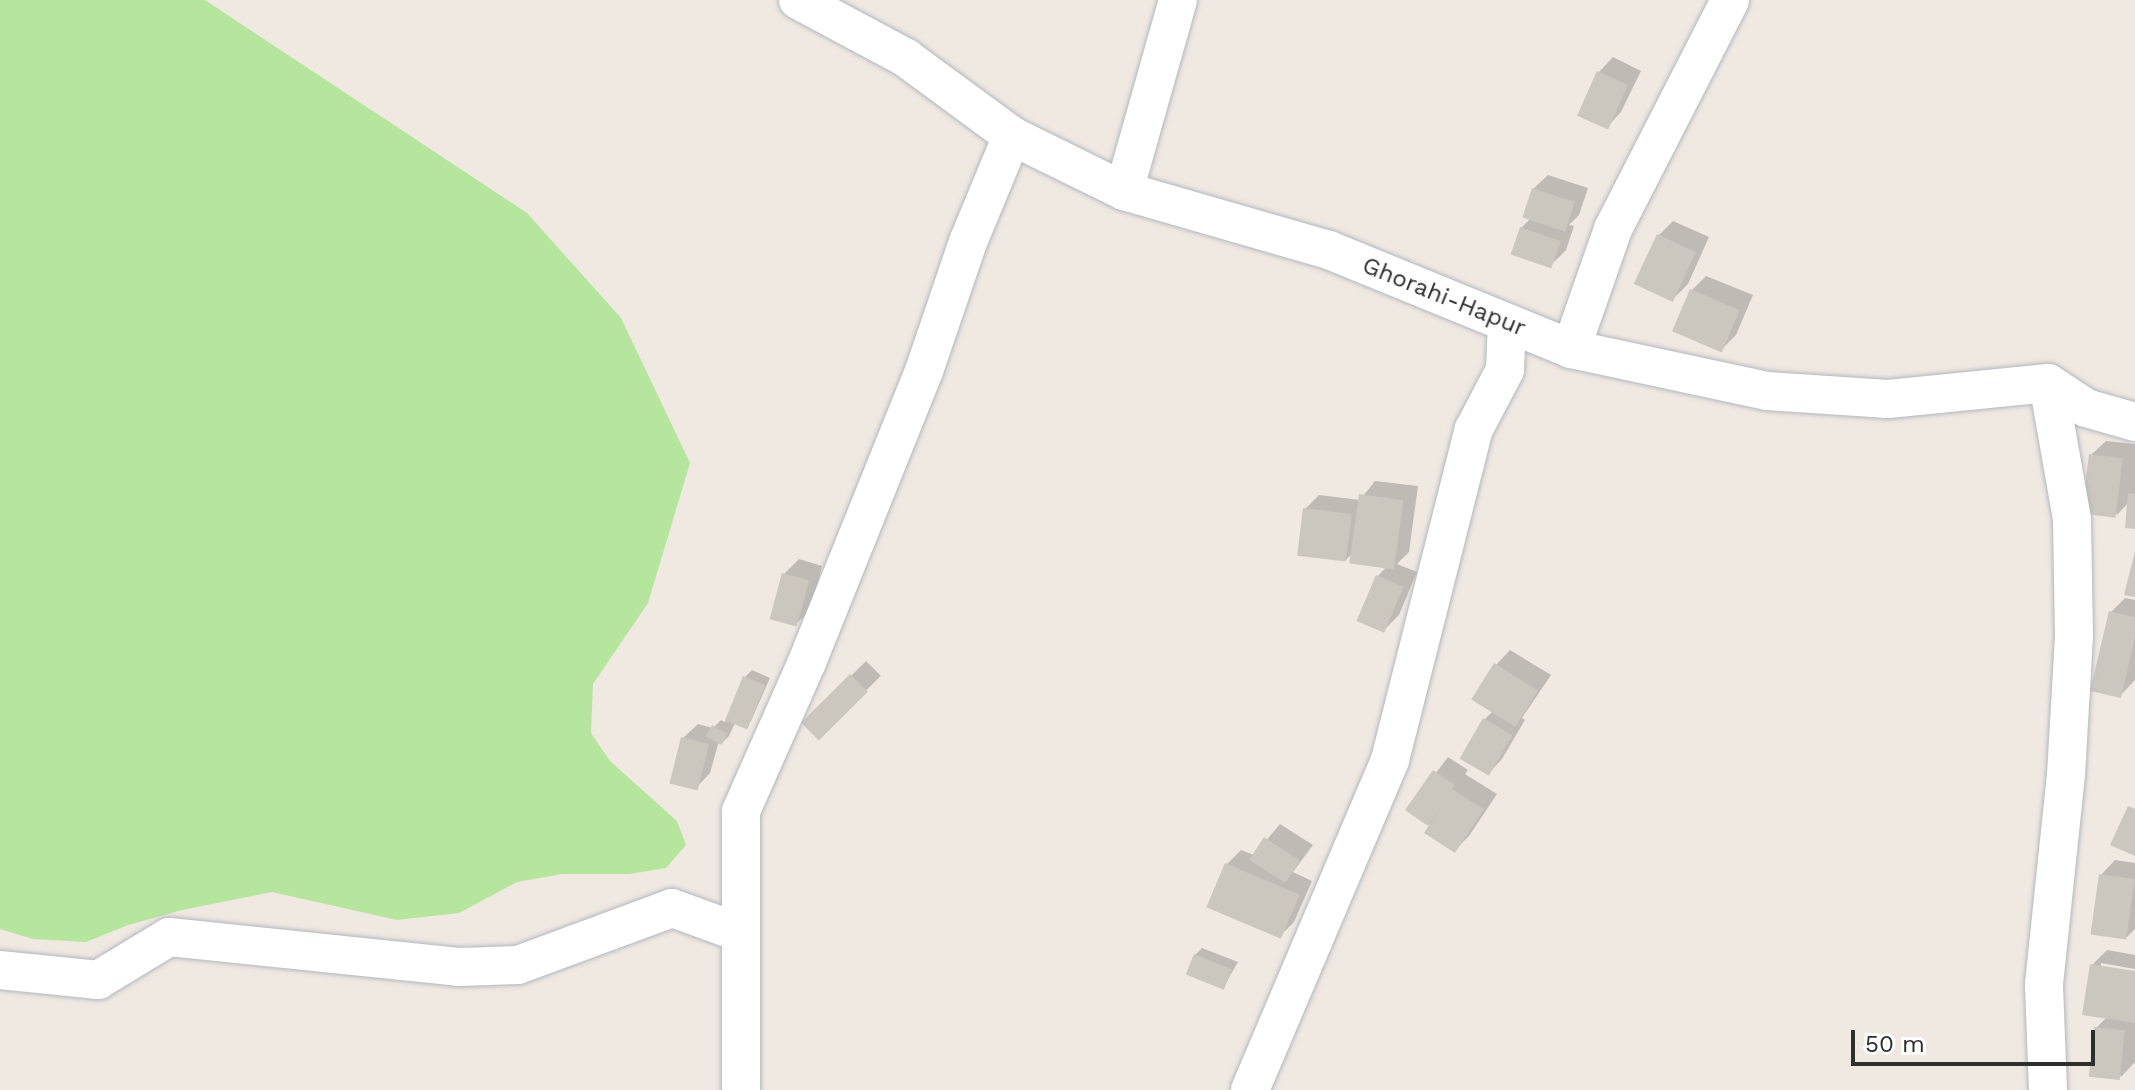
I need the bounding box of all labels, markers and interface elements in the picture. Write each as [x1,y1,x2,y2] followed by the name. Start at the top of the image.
[1358,251,1530,343] street label: Ghorahi-Hapur
[1855,1014,2099,1064] scale bar
[1865,1030,1925,1058] text: 50 m

